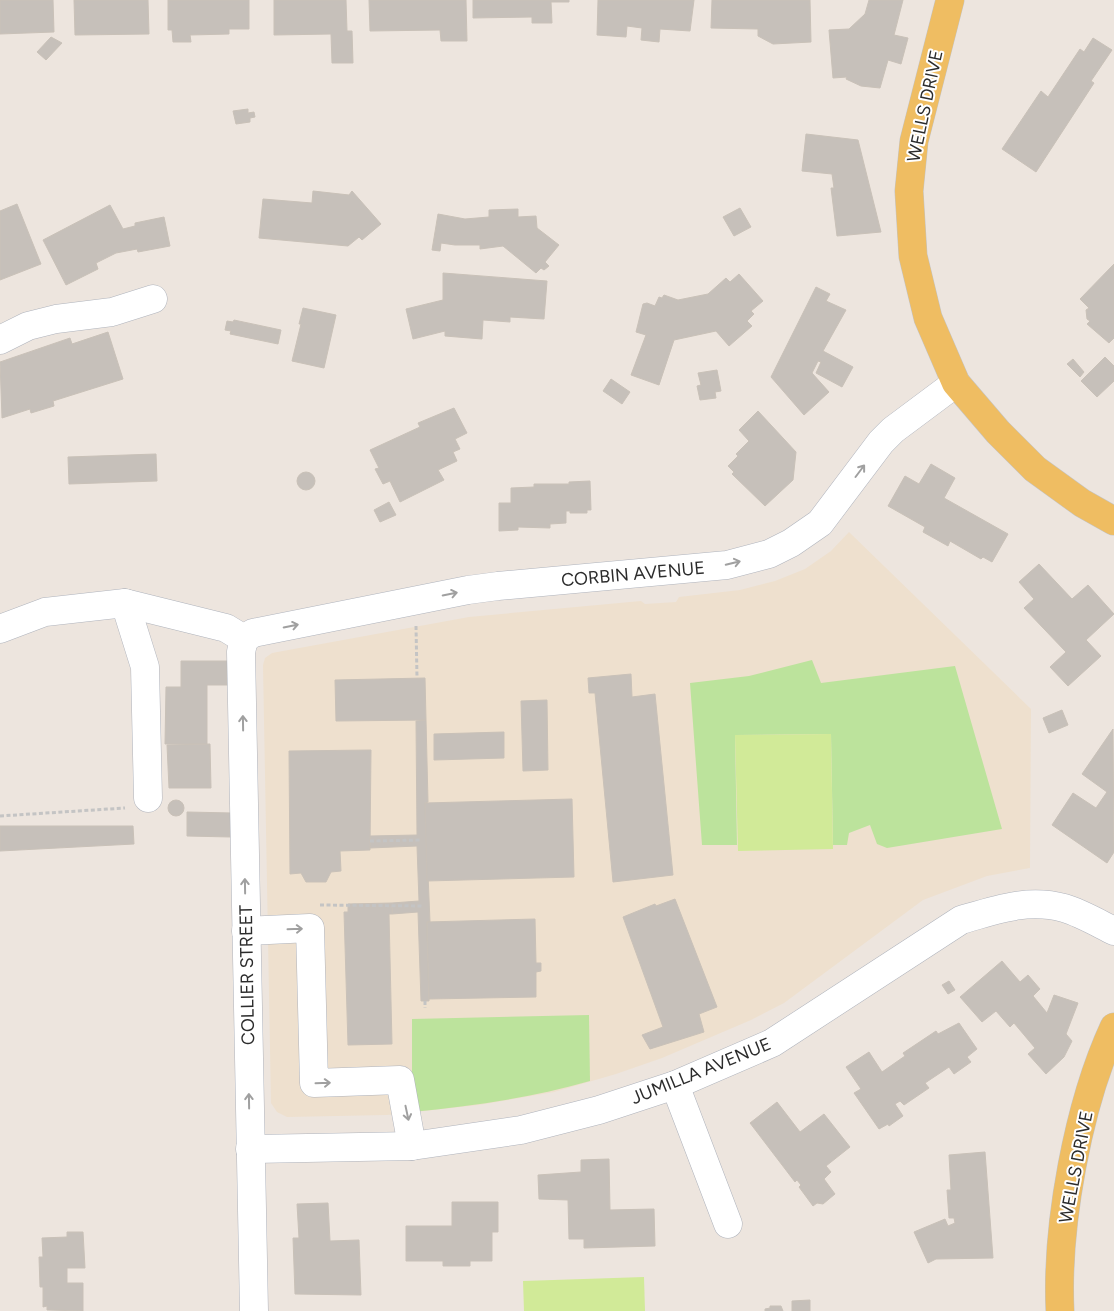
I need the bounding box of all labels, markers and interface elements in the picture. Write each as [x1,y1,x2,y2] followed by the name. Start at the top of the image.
[902,48,948,164] street label: WELLS DRIVE
[854,465,865,478] one-way arrow
[560,557,706,591] street label: CORBIN AVENUE
[725,558,741,567] one-way arrow
[442,589,458,598] one-way arrow
[282,620,298,630] one-way arrow
[238,716,247,732] one-way arrow
[241,878,250,894] one-way arrow
[235,905,259,1045] street label: COLLIER STREET
[287,924,303,933] one-way arrow
[628,1033,774,1109] street label: JUMILLA AVENUE
[315,1078,331,1088] one-way arrow
[244,1093,254,1109] one-way arrow
[402,1105,412,1121] one-way arrow
[1054,1109,1098,1225] street label: WELLS DRIVE

